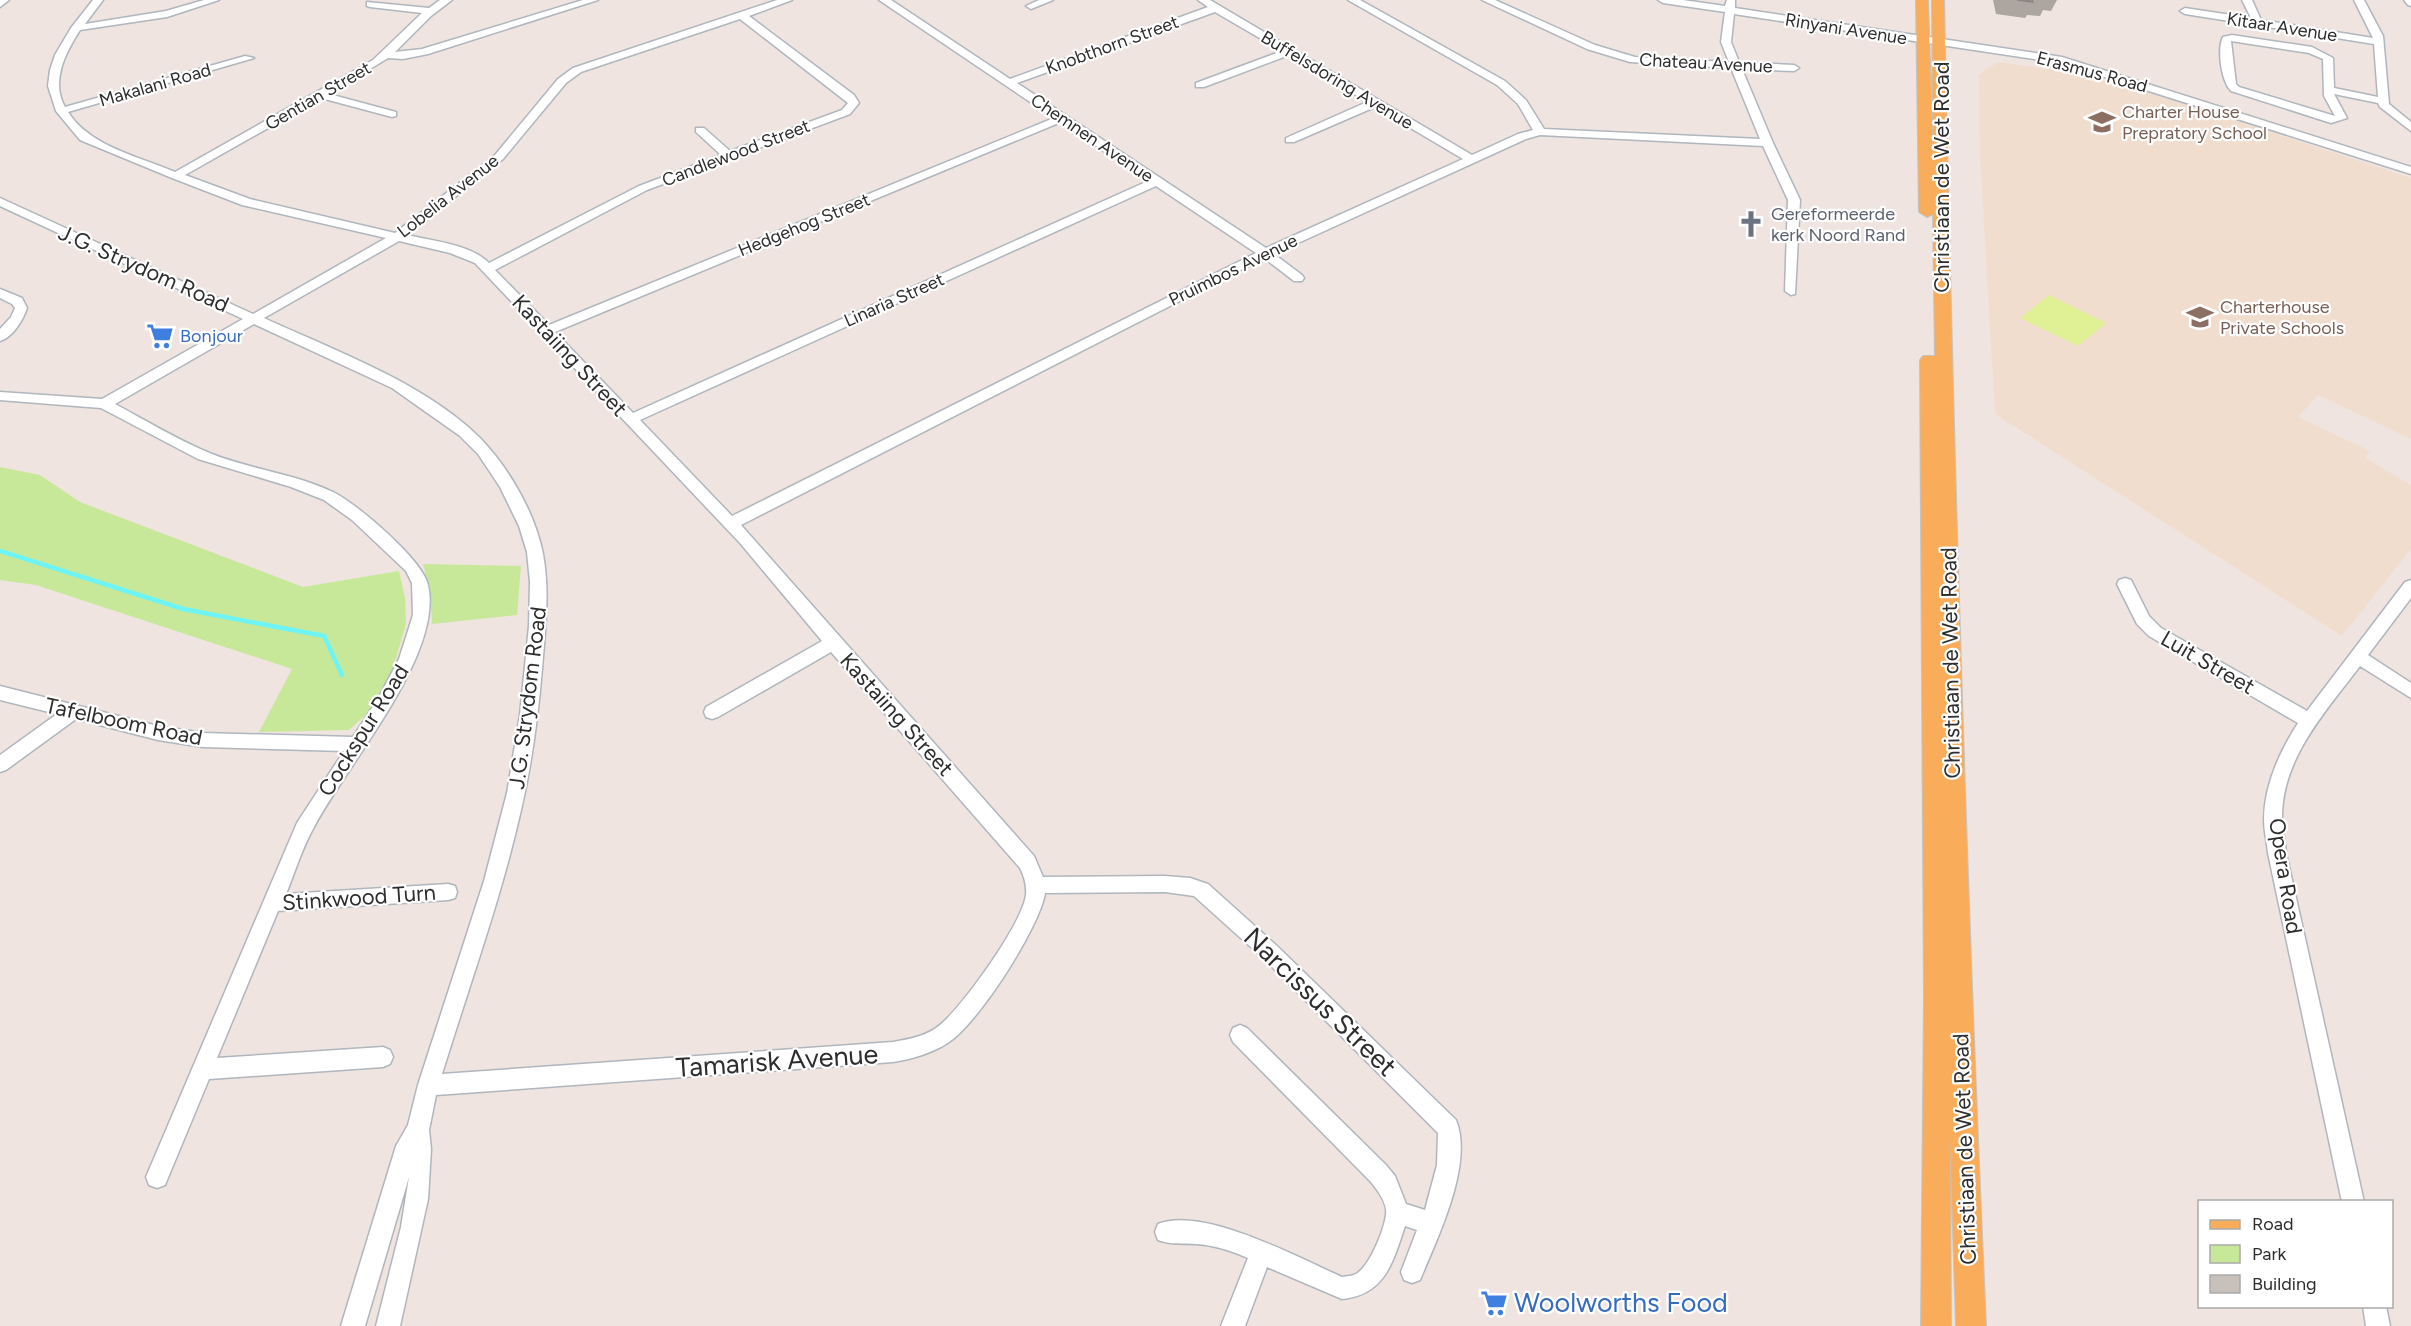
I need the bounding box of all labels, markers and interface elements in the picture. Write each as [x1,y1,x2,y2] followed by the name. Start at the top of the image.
[2225,7,2339,47] street label: Kitaar Avenue
[1783,8,1909,50] street label: Rinyani Avenue
[1042,11,1182,79] street label: Knobthorn Street
[1257,26,1417,134] street label: Buffelsdoring Avenue
[2034,47,2150,97] street label: Erasmus Road
[1639,49,1773,77] street label: Chateau Avenue
[261,57,375,135] street label: Gentian Street
[97,59,213,111] street label: Makalani Road
[1928,61,1955,293] street label: Christiaan de Wet Road
[1026,89,1158,187] street label: Chemnen Avenue
[2122,101,2267,144] place label: Charter House Prepratory School
[2087,107,2117,137] school or university icon: Charter House Prepratory School
[659,115,813,191] street label: Candlewood Street
[393,149,503,242] street label: Lobelia Avenue
[735,188,873,261] street label: Hedgehog Street
[1771,203,1906,246] place label: Gereformeerde kerk Noord Rand
[1736,209,1766,239] church icon: Gereformeerde kerk Noord Rand
[54,219,233,318] street label: J.G. Strydom Road
[1165,229,1301,311] street label: Pruimbos Avenue
[841,268,948,332] street label: Linaria Street
[506,289,633,422] street label: Kastaiing Street
[2220,296,2344,339] place label: Charterhouse Private Schools
[2185,302,2215,332] school or university icon: Charterhouse Private Schools
[145,321,175,351] supermarket icon: Bonjour
[180,325,243,347] place label: Bonjour
[1935,547,1966,779] street label: Christiaan de Wet Road
[503,605,552,791] street label: J.G. Strydom Road
[2156,625,2260,700] street label: Luit Street
[834,647,959,782] street label: Kastaiing Street
[312,659,415,801] street label: Cockspur Road
[43,692,205,751] street label: Tafelboom Road
[2263,816,2308,936] street label: Opera Road
[281,879,437,916] street label: Stinkwood Turn
[1237,920,1404,1083] street label: Narcissus Street
[1947,1033,1982,1265] street label: Christiaan de Wet Road
[675,1037,879,1084] street label: Tamarisk Avenue
[2198,1200,2393,1308] legend
[2252,1213,2293,1235] text: Road
[2252,1243,2287,1265] text: Park
[2252,1273,2317,1295] text: Building
[1514,1286,1728,1319] place label: Woolworths Food
[1479,1288,1509,1318] supermarket icon: Woolworths Food

